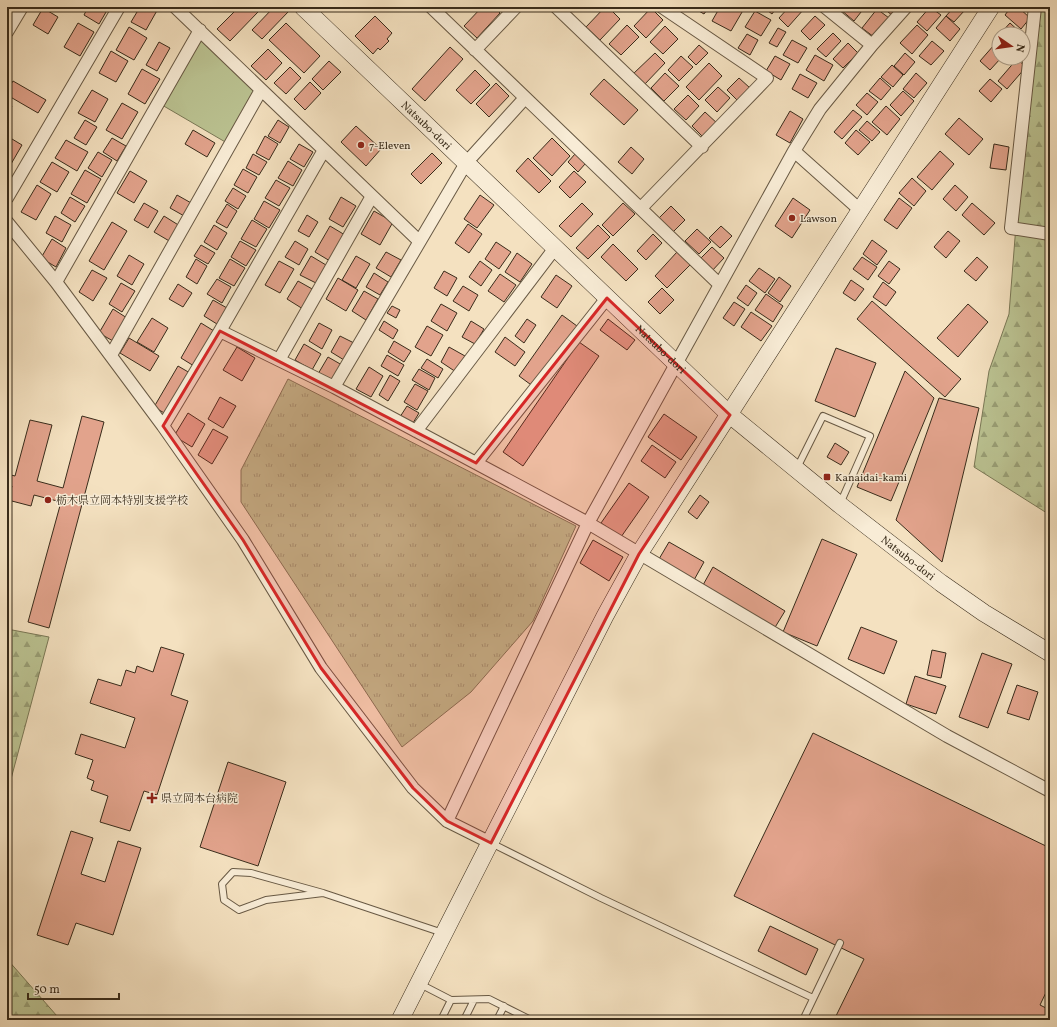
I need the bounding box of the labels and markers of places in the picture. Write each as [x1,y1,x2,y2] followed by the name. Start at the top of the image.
[369,139,411,154] place label: 7-Eleven
[356,140,366,150] marker: 7-Eleven
[800,212,837,227] place label: Lawson
[787,213,797,223] marker: Lawson
[835,471,907,486] place label: Kanaidai-kami
[822,472,832,482] marker: Kanaidai-kami
[56,494,188,509] place label: 栃木県立岡本特別支援学校
[43,495,53,505] marker: 栃木県立岡本特別支援学校
[146,792,158,804] marker: 県立岡本台病院
[161,792,238,807] place label: 県立岡本台病院

